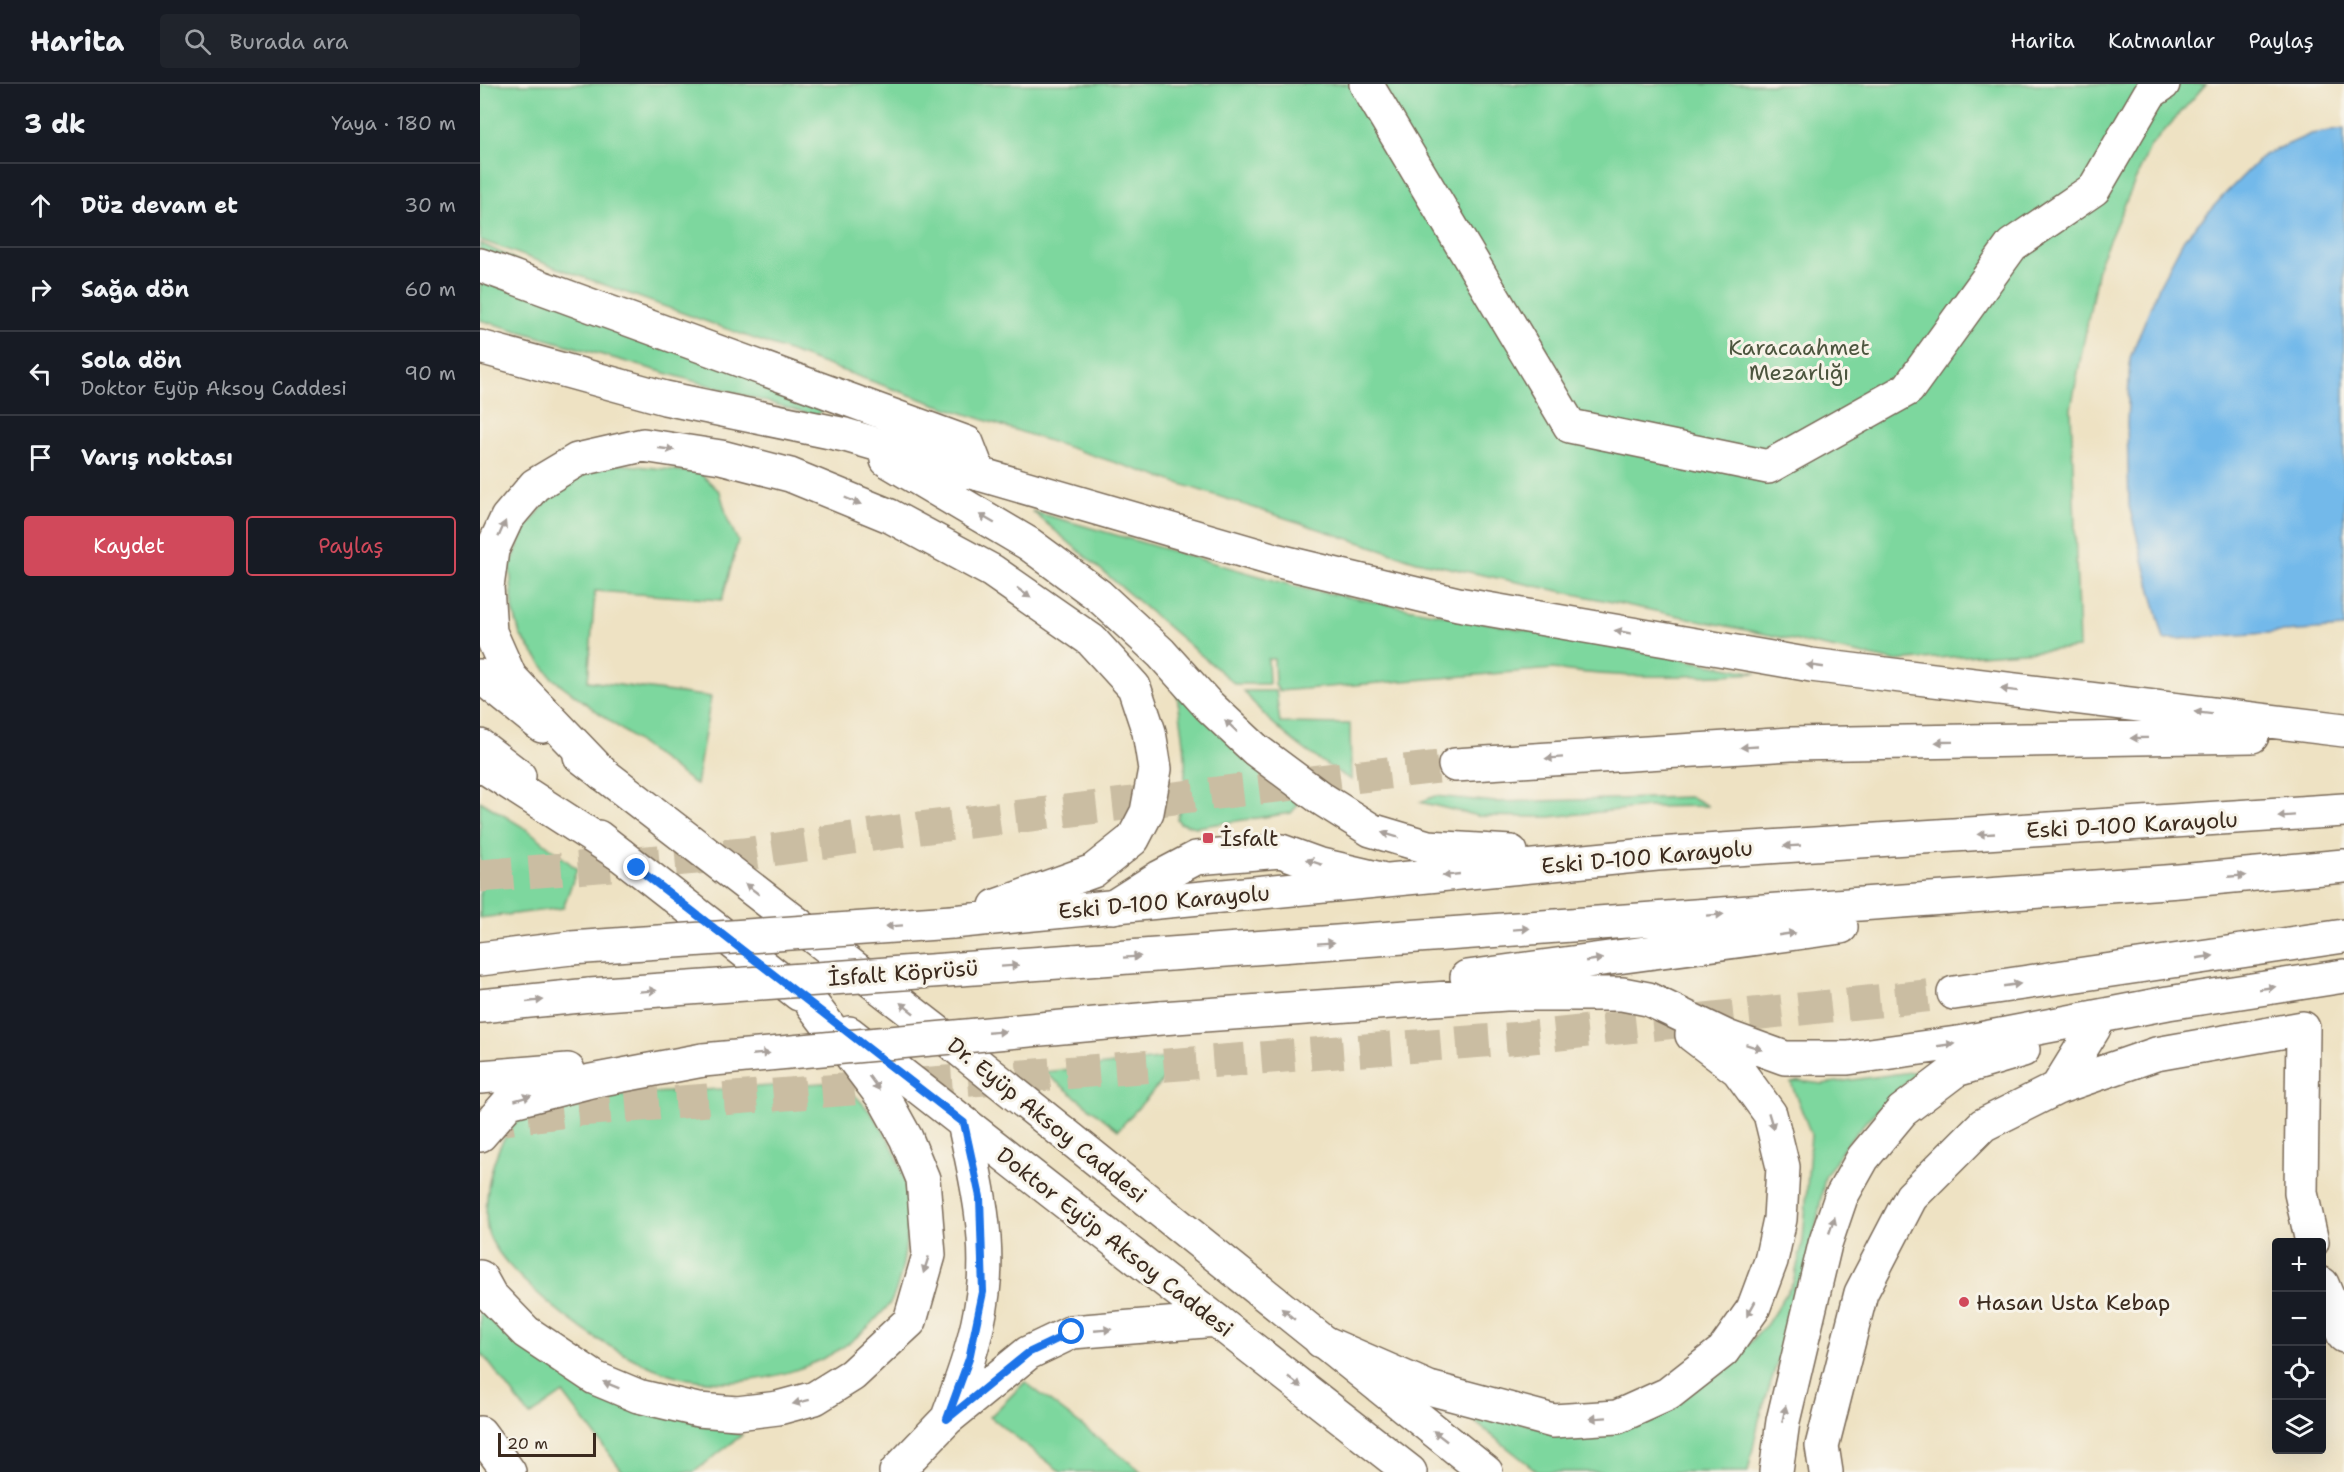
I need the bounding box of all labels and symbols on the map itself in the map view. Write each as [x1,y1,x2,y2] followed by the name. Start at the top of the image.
[1728,333,1870,387] park label: Karacaahmet Mezarlığı
[657,444,676,453] one-way arrow
[844,497,862,506] one-way arrow
[979,514,995,525] one-way arrow
[497,519,507,537] one-way arrow
[1016,587,1032,599] one-way arrow
[1614,627,1633,636] one-way arrow
[1806,661,1825,670] one-way arrow
[1999,685,2018,695] one-way arrow
[2193,708,2212,718] one-way arrow
[1224,720,1238,734] one-way arrow
[2129,733,2148,743] one-way arrow
[1934,737,1953,746] one-way arrow
[1739,742,1758,751] one-way arrow
[1544,754,1563,763] one-way arrow
[2025,805,2239,845] street label: Eski D-100 Karayolu
[2276,811,2295,820] one-way arrow
[1220,824,1279,853] place label: İsfalt
[1977,829,1996,838] one-way arrow
[1381,830,1399,839] one-way arrow
[1201,831,1215,845] marker: İsfalt
[1540,833,1754,881] street label: Eski D-100 Karayolu
[1782,841,1801,850] one-way arrow
[623,854,649,880] route end
[1305,857,1323,867] one-way arrow
[1441,870,1460,880] one-way arrow
[2227,871,2246,881] one-way arrow
[1057,878,1271,926] street label: Eski D-100 Karayolu
[744,883,760,896] one-way arrow
[1706,910,1725,920] one-way arrow
[884,921,903,930] one-way arrow
[1511,925,1530,934] one-way arrow
[1778,929,1797,938] one-way arrow
[1317,938,1336,948] one-way arrow
[1122,952,1141,962] one-way arrow
[827,953,979,993] street label: İsfalt Köprüsü
[2195,953,2214,962] one-way arrow
[1584,955,1603,964] one-way arrow
[1001,961,1020,970] one-way arrow
[2002,980,2021,989] one-way arrow
[2257,983,2276,992] one-way arrow
[638,986,657,996] one-way arrow
[525,996,544,1006] one-way arrow
[899,1003,914,1015] one-way arrow
[988,1027,1007,1037] one-way arrow
[941,1031,1153,1209] street label: Dr. Eyüp Aksoy Caddesi
[1937,1040,1956,1049] one-way arrow
[1745,1042,1763,1052] one-way arrow
[752,1049,771,1059] one-way arrow
[868,1075,880,1091] one-way arrow
[514,1093,532,1102] one-way arrow
[1767,1112,1776,1130] one-way arrow
[991,1141,1239,1343] street label: Doktor Eyüp Aksoy Caddesi
[1827,1216,1837,1234] one-way arrow
[921,1256,930,1274] one-way arrow
[1976,1288,2170,1317] place label: Hasan Usta Kebap
[1957,1295,1971,1309] marker: Hasan Usta Kebap
[1746,1301,1756,1318] one-way arrow
[1281,1308,1296,1321] one-way arrow
[1058,1318,1084,1344] route start
[1094,1325,1113,1335] one-way arrow
[1288,1376,1303,1388] one-way arrow
[602,1380,620,1390] one-way arrow
[792,1397,811,1407] one-way arrow
[1780,1405,1790,1423] one-way arrow
[1589,1413,1608,1423] one-way arrow
[498,1430,596,1458] scale bar
[1433,1430,1448,1442] one-way arrow

